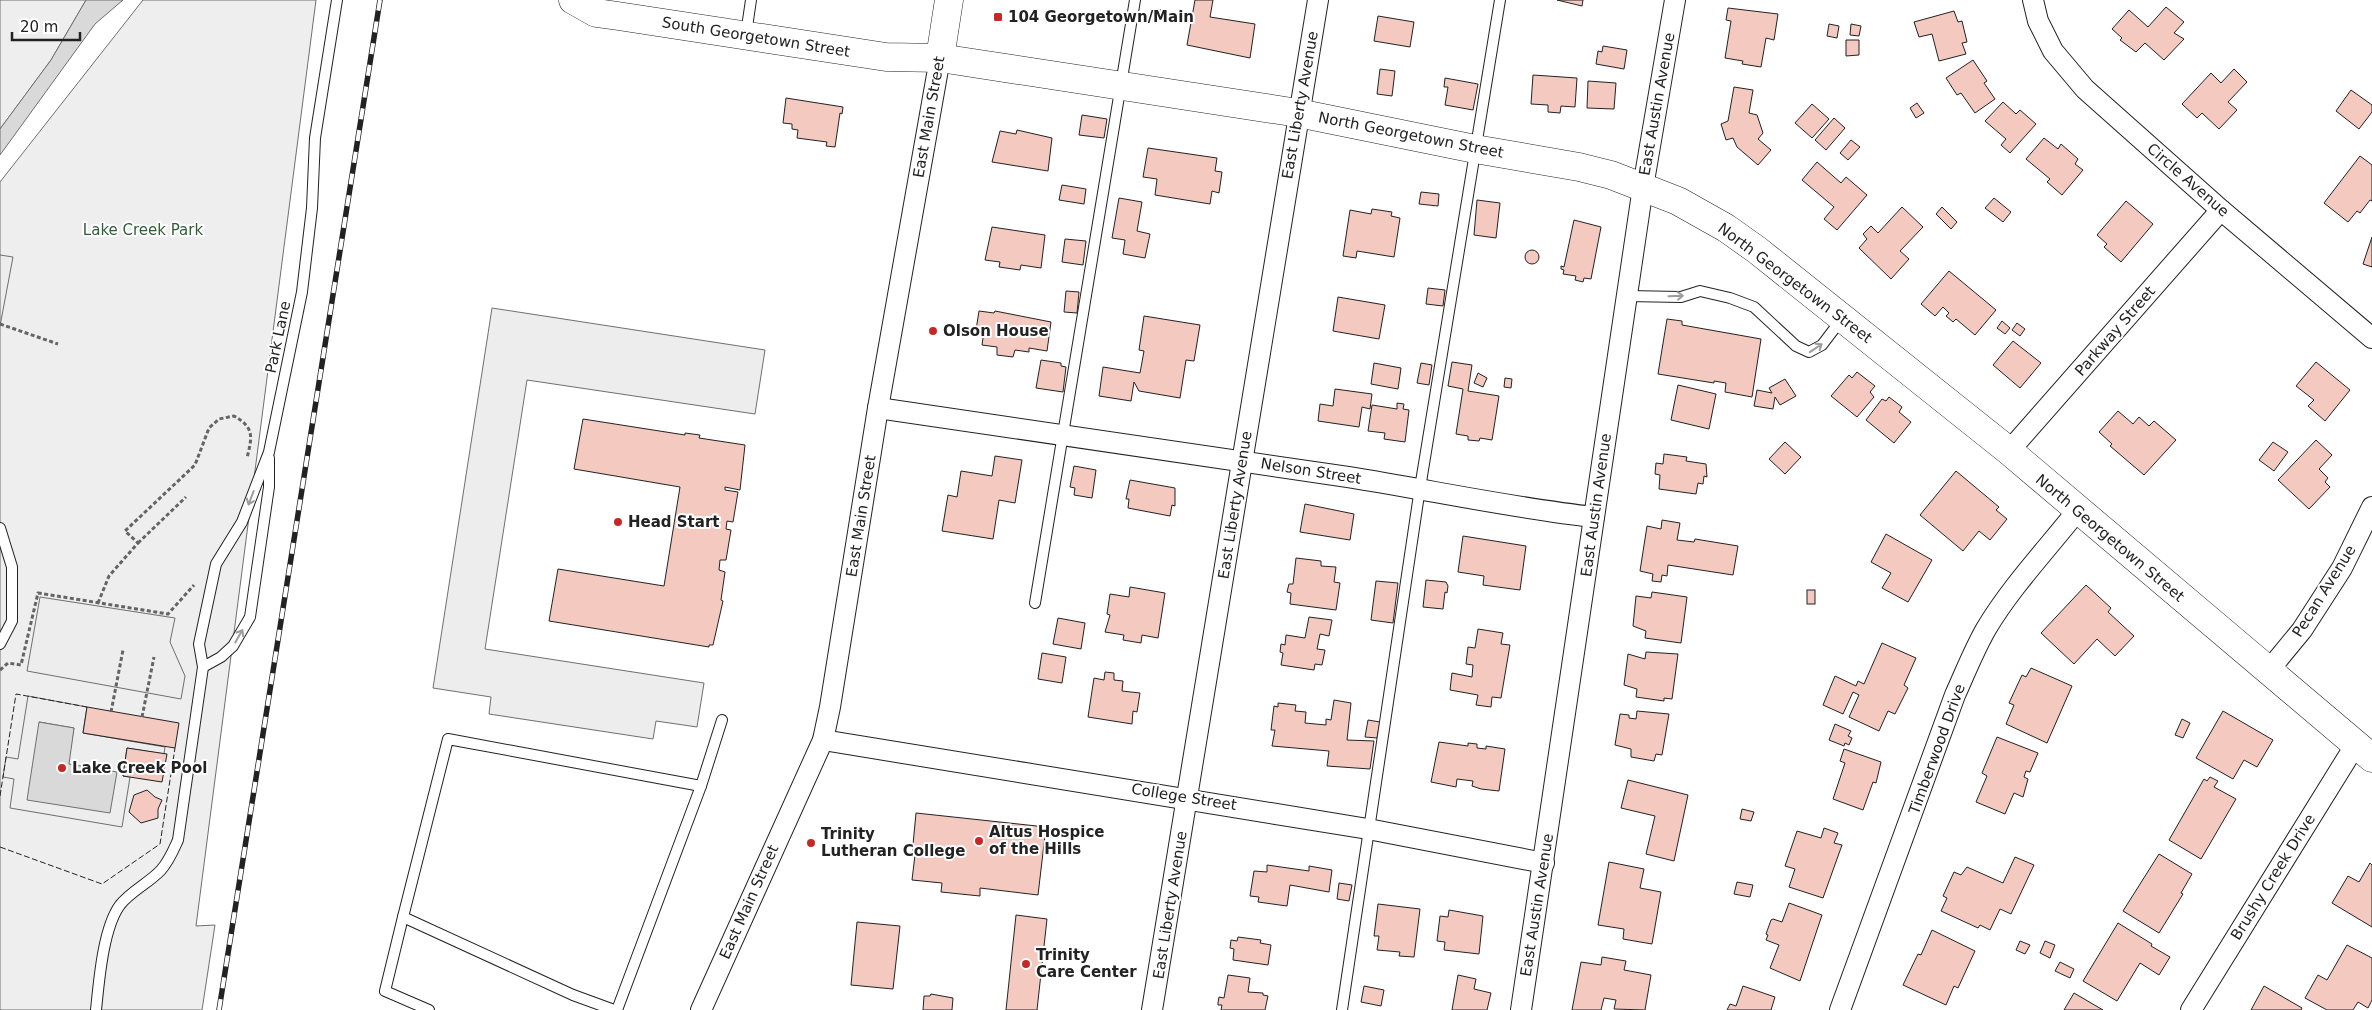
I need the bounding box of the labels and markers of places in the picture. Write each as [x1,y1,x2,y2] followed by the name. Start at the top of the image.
[1008,8,1194,26] place label: 104 Georgetown/Main
[992,11,1004,23] marker: 104 Georgetown/Main
[943,322,1049,340] place label: Olson House
[927,325,939,337] marker: Olson House
[628,513,719,531] place label: Head Start
[612,516,624,528] marker: Head Start
[72,759,207,777] place label: Lake Creek Pool
[56,762,68,774] marker: Lake Creek Pool
[989,823,1104,858] place label: Altus Hospice of the Hills
[821,825,965,860] place label: Trinity Lutheran College
[973,835,985,847] marker: Altus Hospice of the Hills
[805,837,817,849] marker: Trinity Lutheran College
[1036,946,1137,981] place label: Trinity Care Center
[1020,958,1032,970] marker: Trinity Care Center

